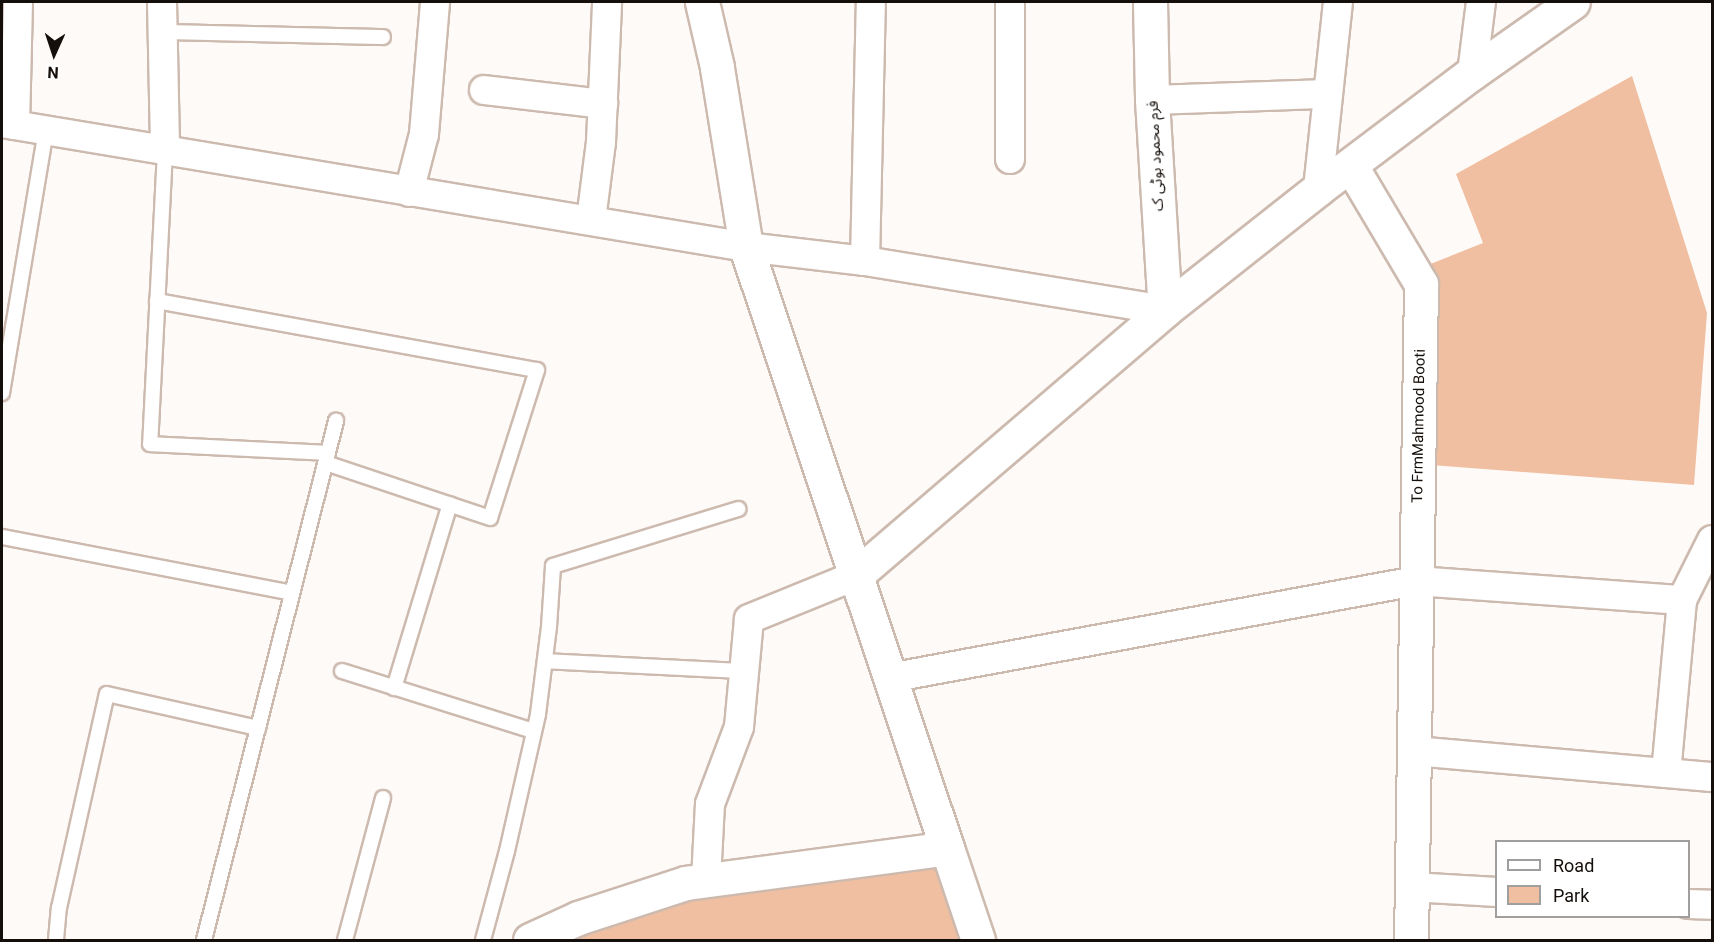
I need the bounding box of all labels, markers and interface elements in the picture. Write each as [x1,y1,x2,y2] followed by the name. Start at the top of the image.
[24,24,84,84] north arrow
[47,63,59,82] text: N
[1144,100,1168,212] street label: فرم محمود بوٹی ک
[1409,349,1429,503] street label: To FrmMahmood Booti
[1495,840,1690,918] legend
[1553,855,1594,876] text: Road
[1553,885,1589,906] text: Park

